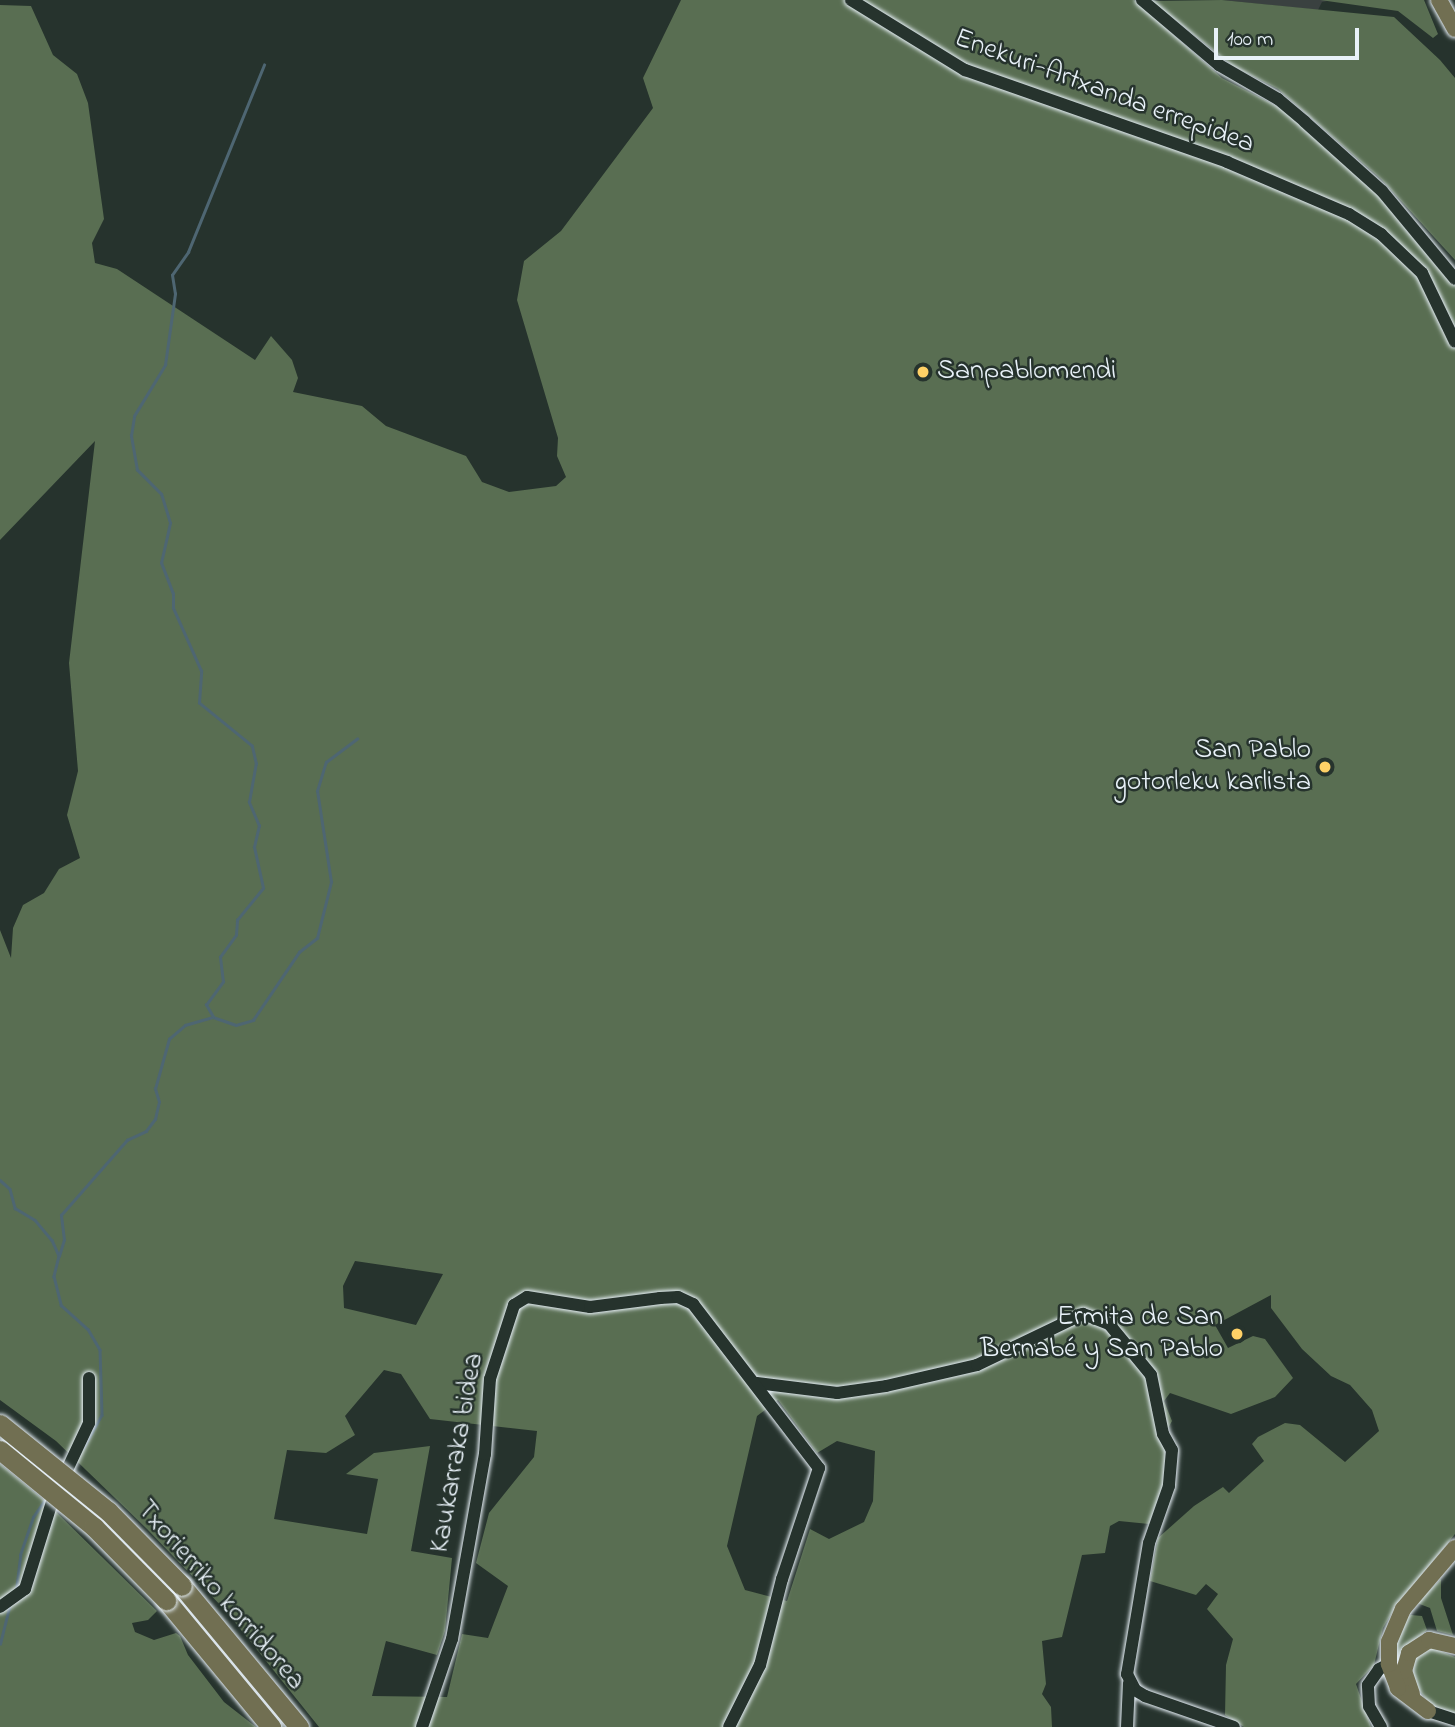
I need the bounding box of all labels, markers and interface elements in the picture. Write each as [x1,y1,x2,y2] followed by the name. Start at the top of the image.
[1217,14,1362,58] scale bar
[950,22,1258,162] street label: Enekuri-Artxanda errepidea
[1227,25,1273,55] text: 100 m
[937,355,1116,389] place label: Sanpablomendi
[915,364,931,380] marker: Sanpablomendi
[1114,734,1311,800] place label: San Pablo gotorleku karlista
[1317,759,1333,775] marker: San Pablo gotorleku karlista
[980,1301,1223,1367] place label: Ermita de San Bernabé y San Pablo
[1229,1326,1245,1342] marker: Ermita de San Bernabé y San Pablo
[424,1351,492,1555] street label: Kaukarraka bidea
[128,1494,312,1698] street label: Txorierriko korridorea

